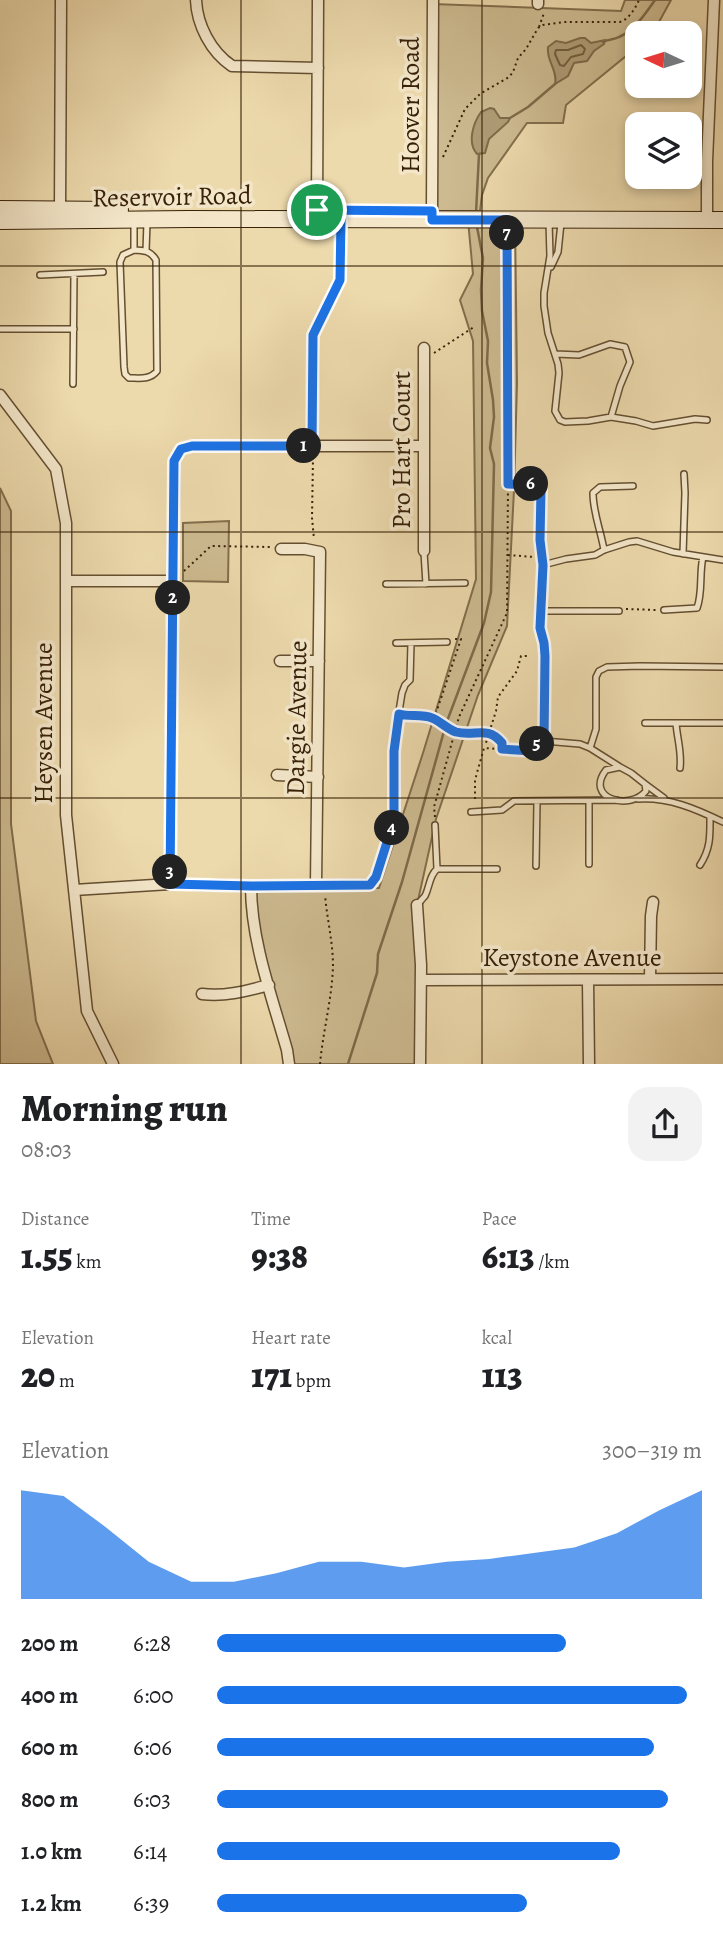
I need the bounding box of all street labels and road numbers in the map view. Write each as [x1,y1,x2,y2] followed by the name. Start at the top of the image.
[393,37,428,173] street label: Hoover Road
[92,178,252,215] street label: Reservoir Road
[384,371,419,529] street label: Pro Hart Court
[278,640,315,796] street label: Dargie Avenue
[26,642,61,804] street label: Heysen Avenue
[482,940,662,975] street label: Keystone Avenue

